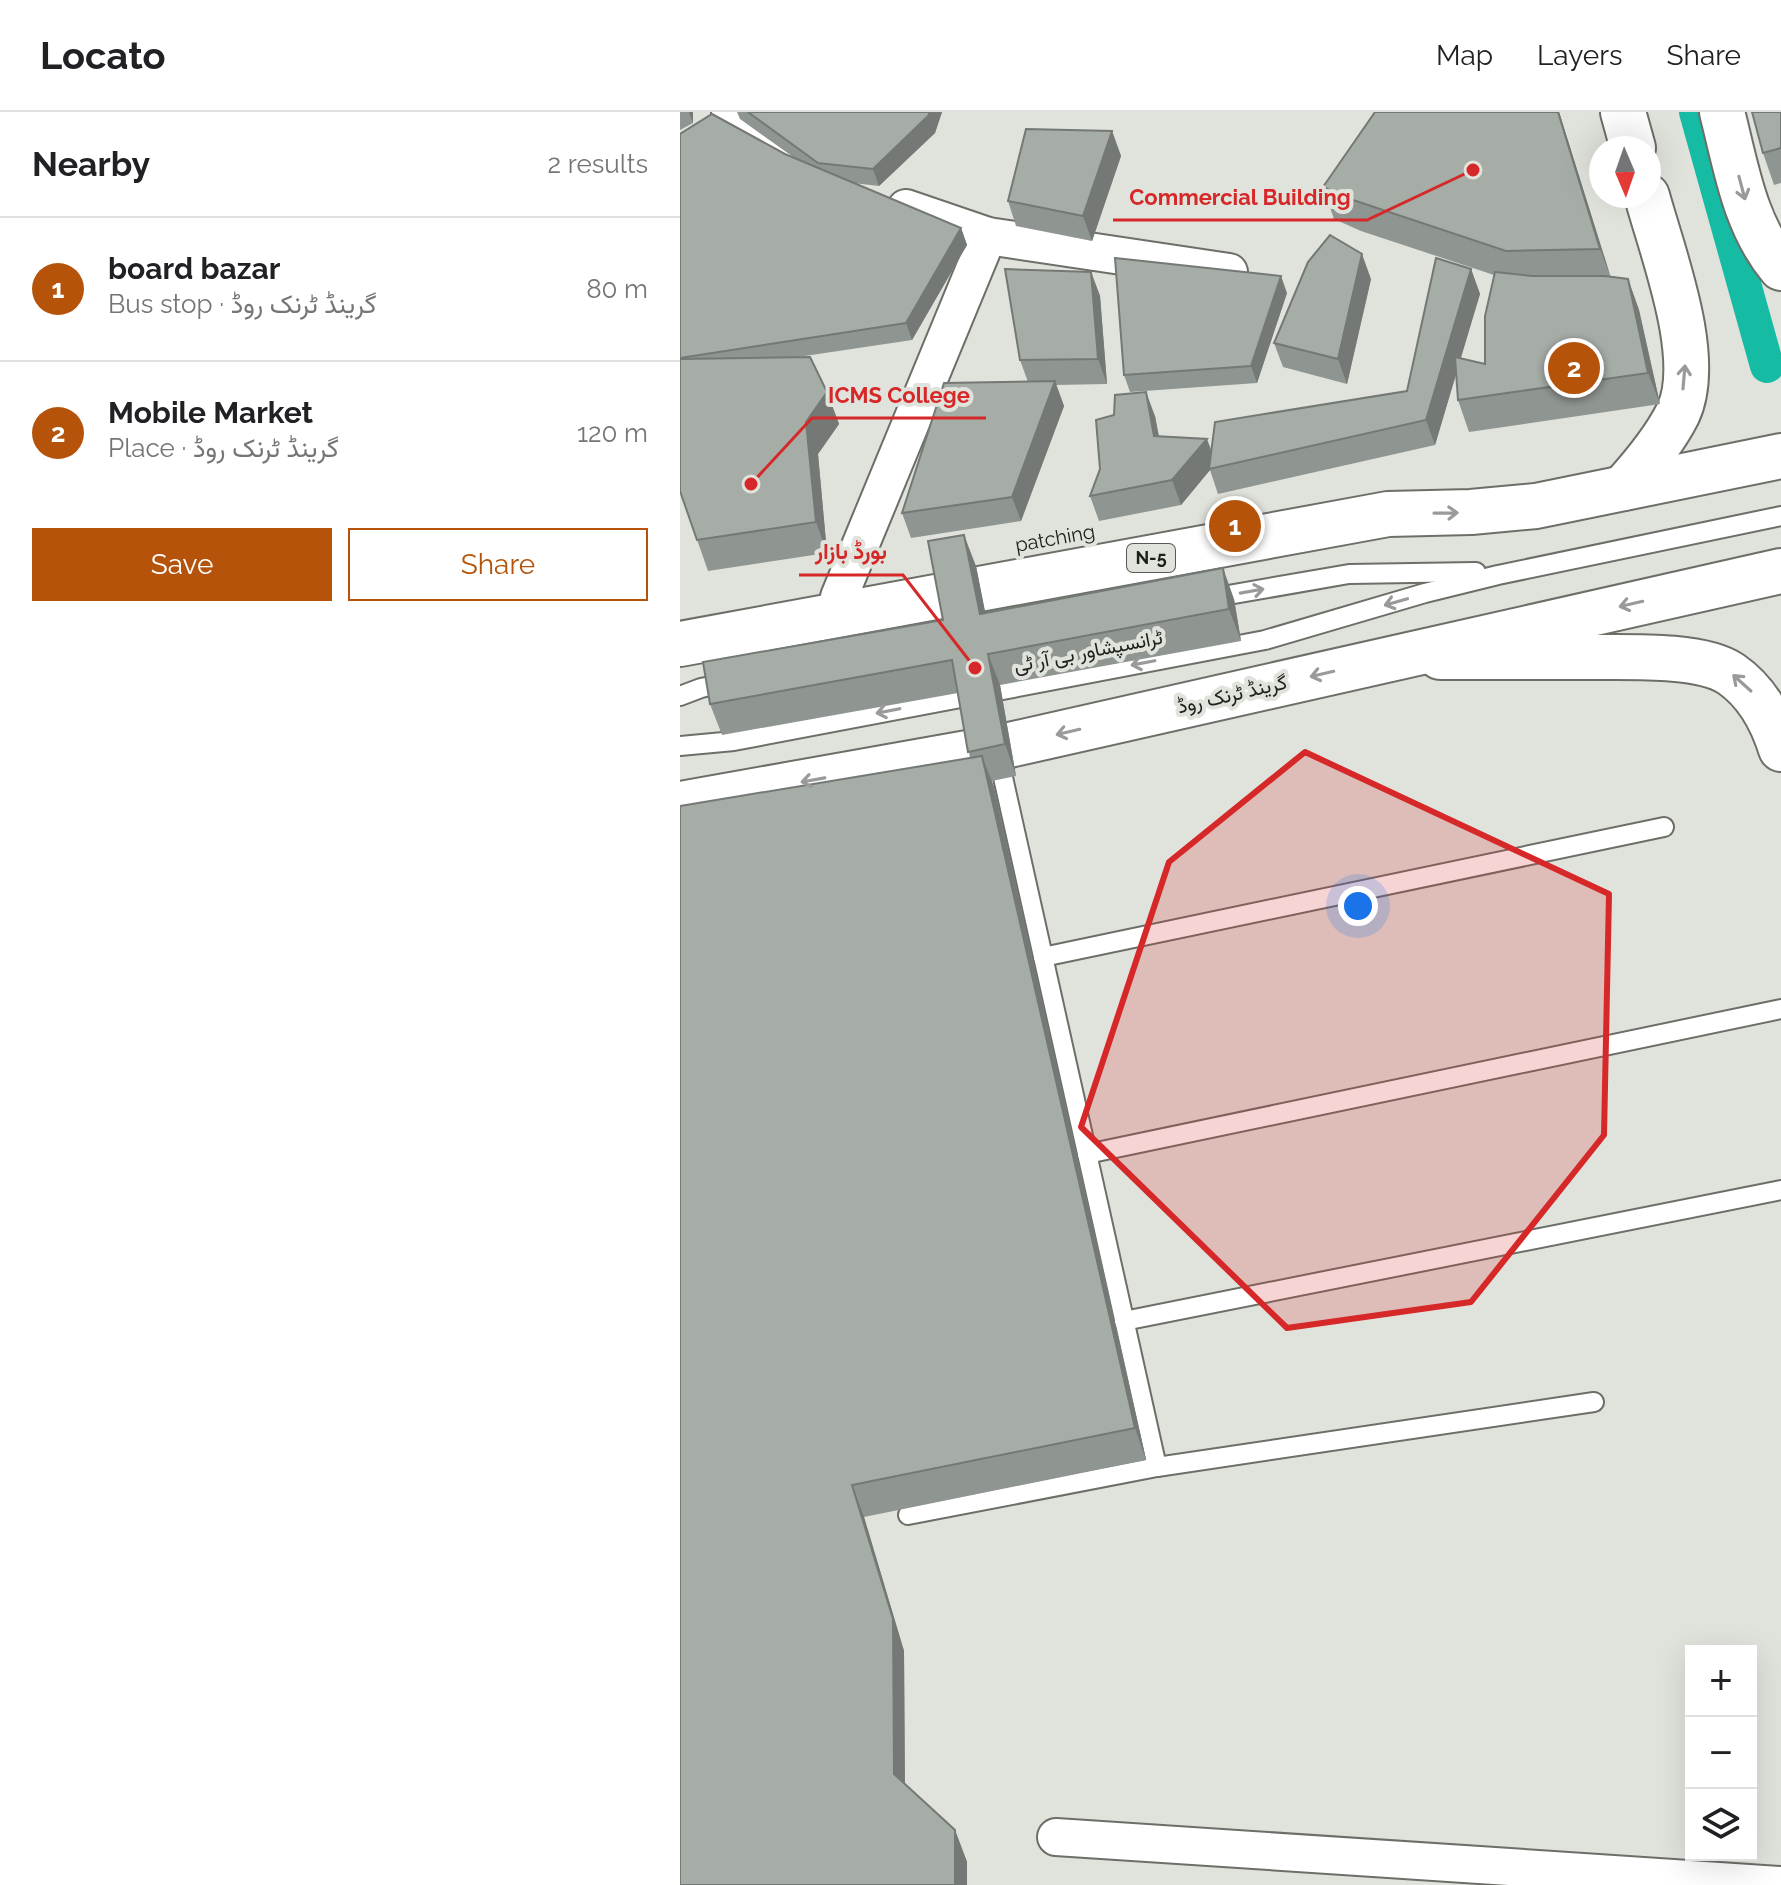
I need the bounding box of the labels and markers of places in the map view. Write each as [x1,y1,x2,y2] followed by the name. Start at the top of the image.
[1113,174,1367,220] callout: Commercial Building
[1548,338,1600,398] pin: 2
[812,372,986,418] callout: ICMS College
[1209,496,1261,556] pin: 1
[799,529,903,575] callout: بورڈ بازار

